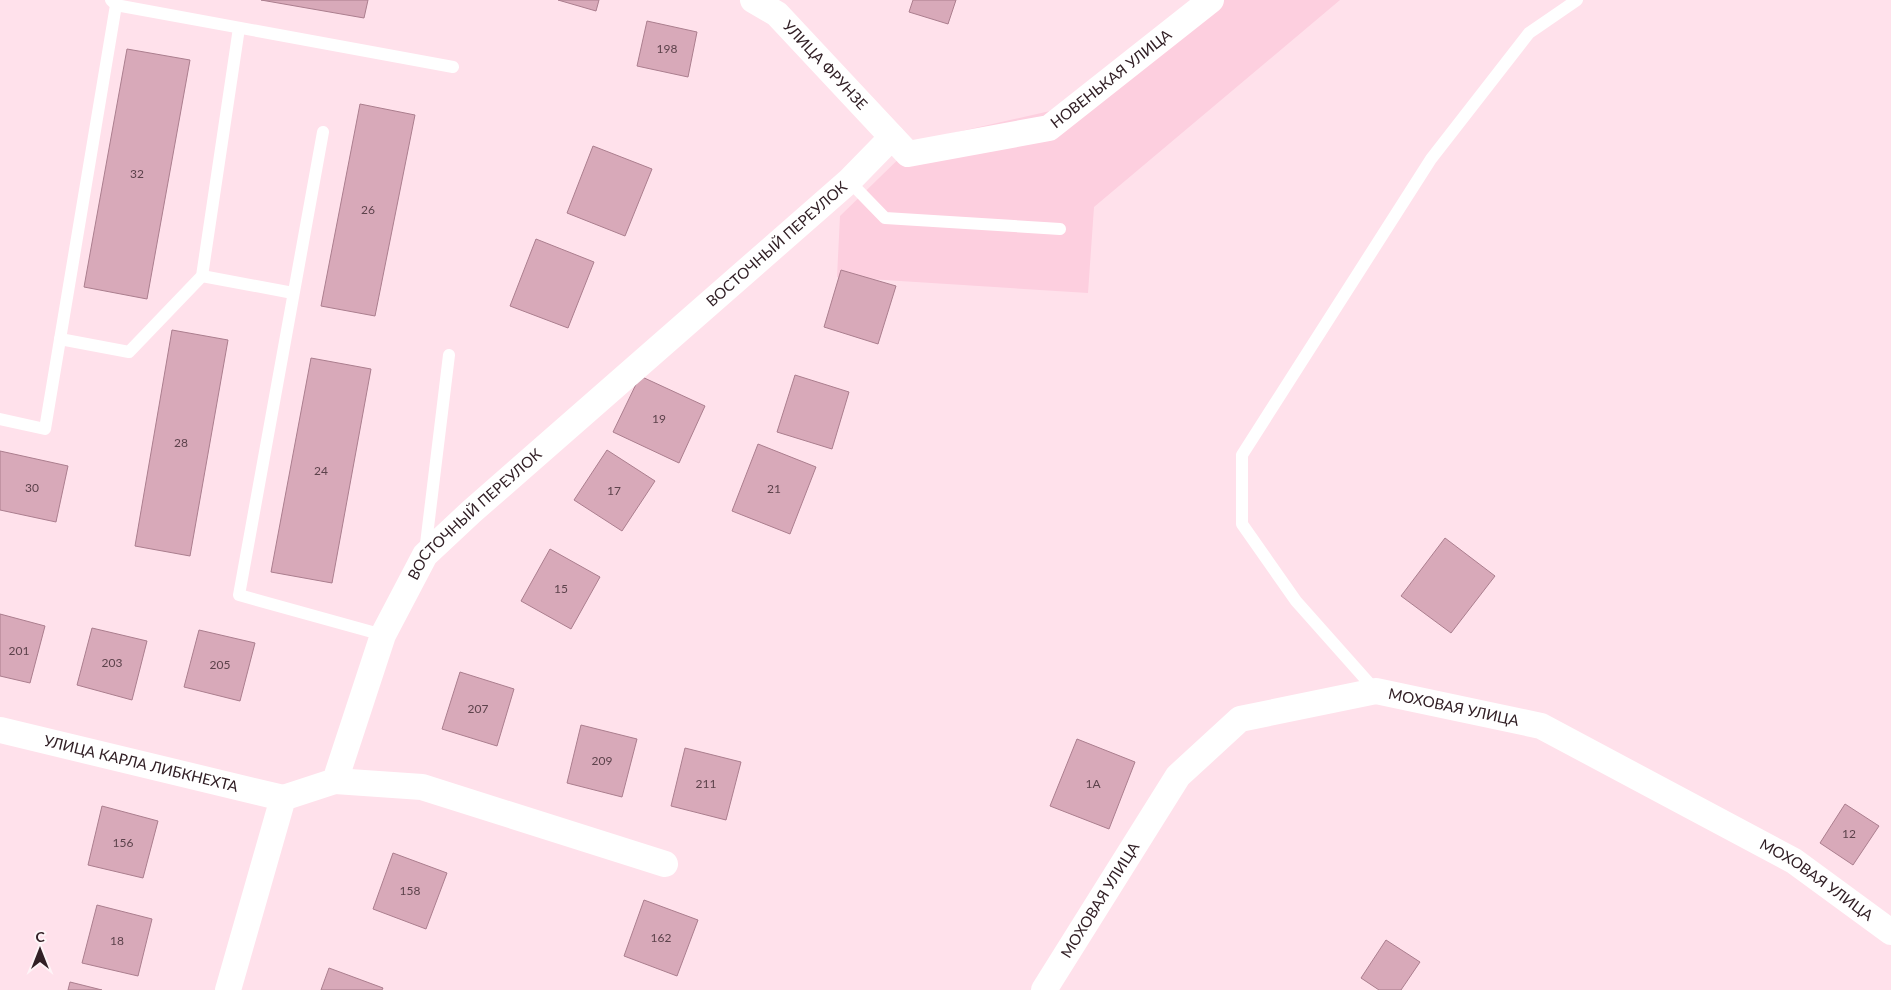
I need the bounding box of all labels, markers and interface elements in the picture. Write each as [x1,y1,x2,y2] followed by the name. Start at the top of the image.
[780,16,872,113] street label: УЛИЦА ФРУНЗЕ
[1046,24,1175,131] street label: НОВЕНЬКАЯ УЛИЦА
[657,41,677,56] house number: 198
[130,166,144,181] house number: 32
[702,177,850,310] street label: ВОСТОЧНЫЙ ПЕРЕУЛОК
[361,202,375,217] house number: 26
[652,411,666,426] house number: 19
[174,435,188,450] house number: 28
[404,444,545,583] street label: ВОСТОЧНЫЙ ПЕРЕУЛОК
[314,463,328,478] house number: 24
[25,480,39,495] house number: 30
[767,481,781,496] house number: 21
[607,483,621,498] house number: 17
[554,581,568,596] house number: 15
[9,643,29,658] house number: 201
[102,655,122,670] house number: 203
[210,657,230,672] house number: 205
[1387,684,1522,729] street label: МОХОВАЯ УЛИЦА
[468,701,488,716] house number: 207
[42,731,241,795] street label: УЛИЦА КАРЛА ЛИБКНЕХТА
[592,753,612,768] house number: 209
[696,776,716,791] house number: 211
[1085,776,1101,791] house number: 1А
[1842,826,1856,841] house number: 12
[113,835,133,850] house number: 156
[1757,835,1878,924] street label: МОХОВАЯ УЛИЦА
[1056,838,1143,961] street label: МОХОВАЯ УЛИЦА
[400,883,420,898] house number: 158
[15,925,65,975] north arrow
[35,928,45,945] text: С
[651,930,671,945] house number: 162
[110,933,124,948] house number: 18

